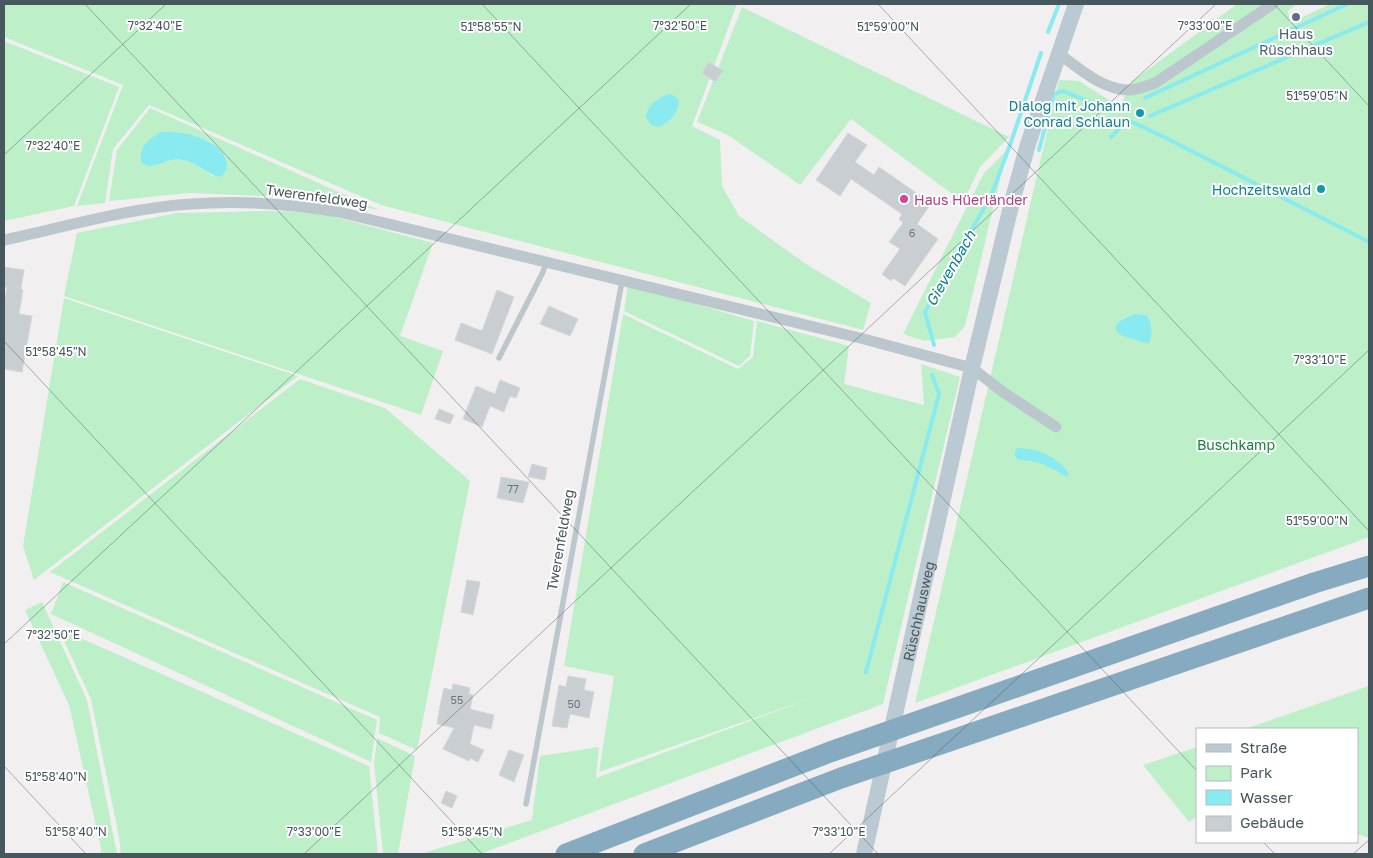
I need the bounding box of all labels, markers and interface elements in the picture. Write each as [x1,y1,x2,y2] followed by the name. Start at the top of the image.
[1290,11,1302,23] marker: Haus Rüschhaus
[128,18,182,33] text: 7°32'40"E
[653,18,707,33] text: 7°32'50"E
[1178,18,1232,33] text: 7°33'00"E
[460,19,522,34] text: 51°58'55"N
[857,19,919,34] text: 51°59'00"N
[1259,25,1333,58] place label: Haus Rüschhaus
[1286,88,1348,103] text: 51°59'05"N
[1009,97,1130,130] place label: Dialog mit Johann Conrad Schlaun
[1134,107,1146,119] marker: Dialog mit Johann Conrad Schlaun
[26,138,80,153] text: 7°32'40"E
[265,180,369,212] street label: Twerenfeldweg
[1212,181,1311,198] place label: Hochzeitswald
[1315,183,1327,195] marker: Hochzeitswald
[914,191,1028,208] place label: Haus Hüerländer
[898,193,910,205] marker: Haus Hüerländer
[909,226,916,239] house number: 6
[921,226,979,309] water label: Gievenbach
[25,344,87,359] text: 51°58'45"N
[1294,352,1346,367] text: 7°33'10"E
[1197,436,1275,453] park label: Buschkamp
[507,482,519,495] house number: 77
[543,488,577,592] street label: Twerenfeldweg
[1286,513,1348,528] text: 51°59'00"N
[899,559,937,662] street label: Rüschhausweg
[26,627,80,642] text: 7°32'50"E
[451,693,463,706] house number: 55
[567,697,581,710] house number: 50
[1196,728,1358,843] legend
[1240,738,1287,756] text: Straße
[1240,763,1273,781] text: Park
[25,769,87,784] text: 51°58'40"N
[1240,788,1293,806] text: Wasser
[1240,813,1304,831] text: Gebäude
[45,824,107,839] text: 51°58'40"N
[287,824,341,839] text: 7°33'00"E
[441,824,503,839] text: 51°58'45"N
[813,824,865,839] text: 7°33'10"E

